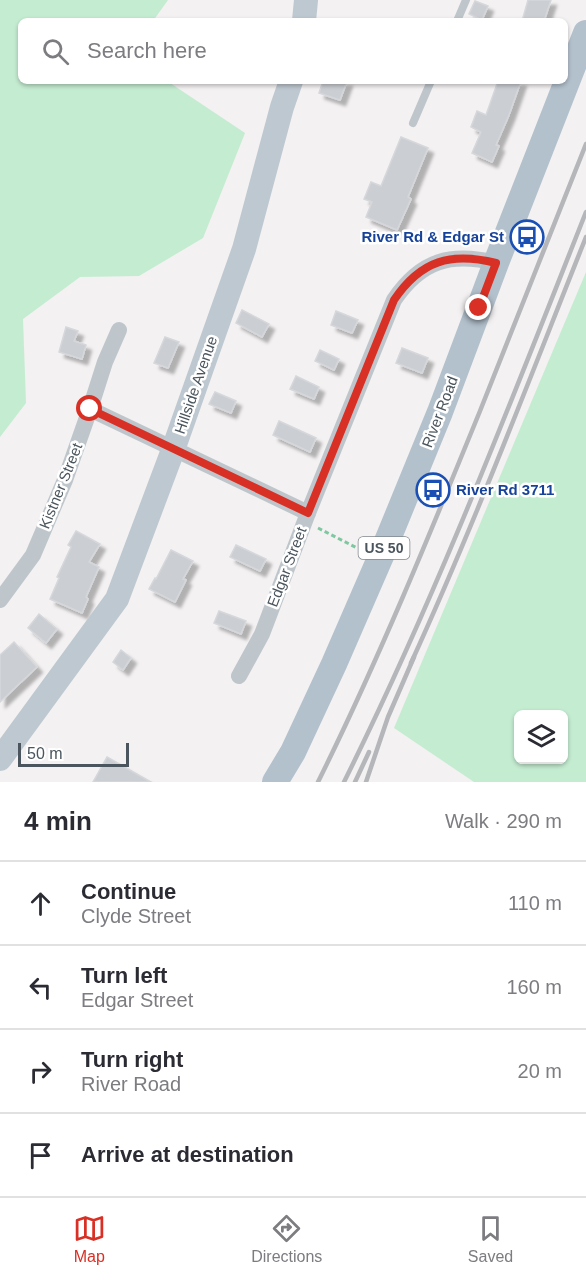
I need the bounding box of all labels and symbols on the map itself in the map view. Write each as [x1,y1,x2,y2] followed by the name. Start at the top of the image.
[509,219,545,255] bus stop icon: River Rd & Edgar St
[361,228,504,245] place label: River Rd & Edgar St
[465,294,491,320] route end
[171,334,220,436] street label: Hillside Avenue
[418,374,461,450] street label: River Road
[76,395,102,421] route start
[36,440,86,531] street label: Kistner Street
[415,472,451,508] bus stop icon: River Rd 3711
[456,481,554,498] place label: River Rd 3711
[264,524,310,609] street label: Edgar Street
[358,537,410,559] road number: US 50
[18,740,129,768] scale bar

